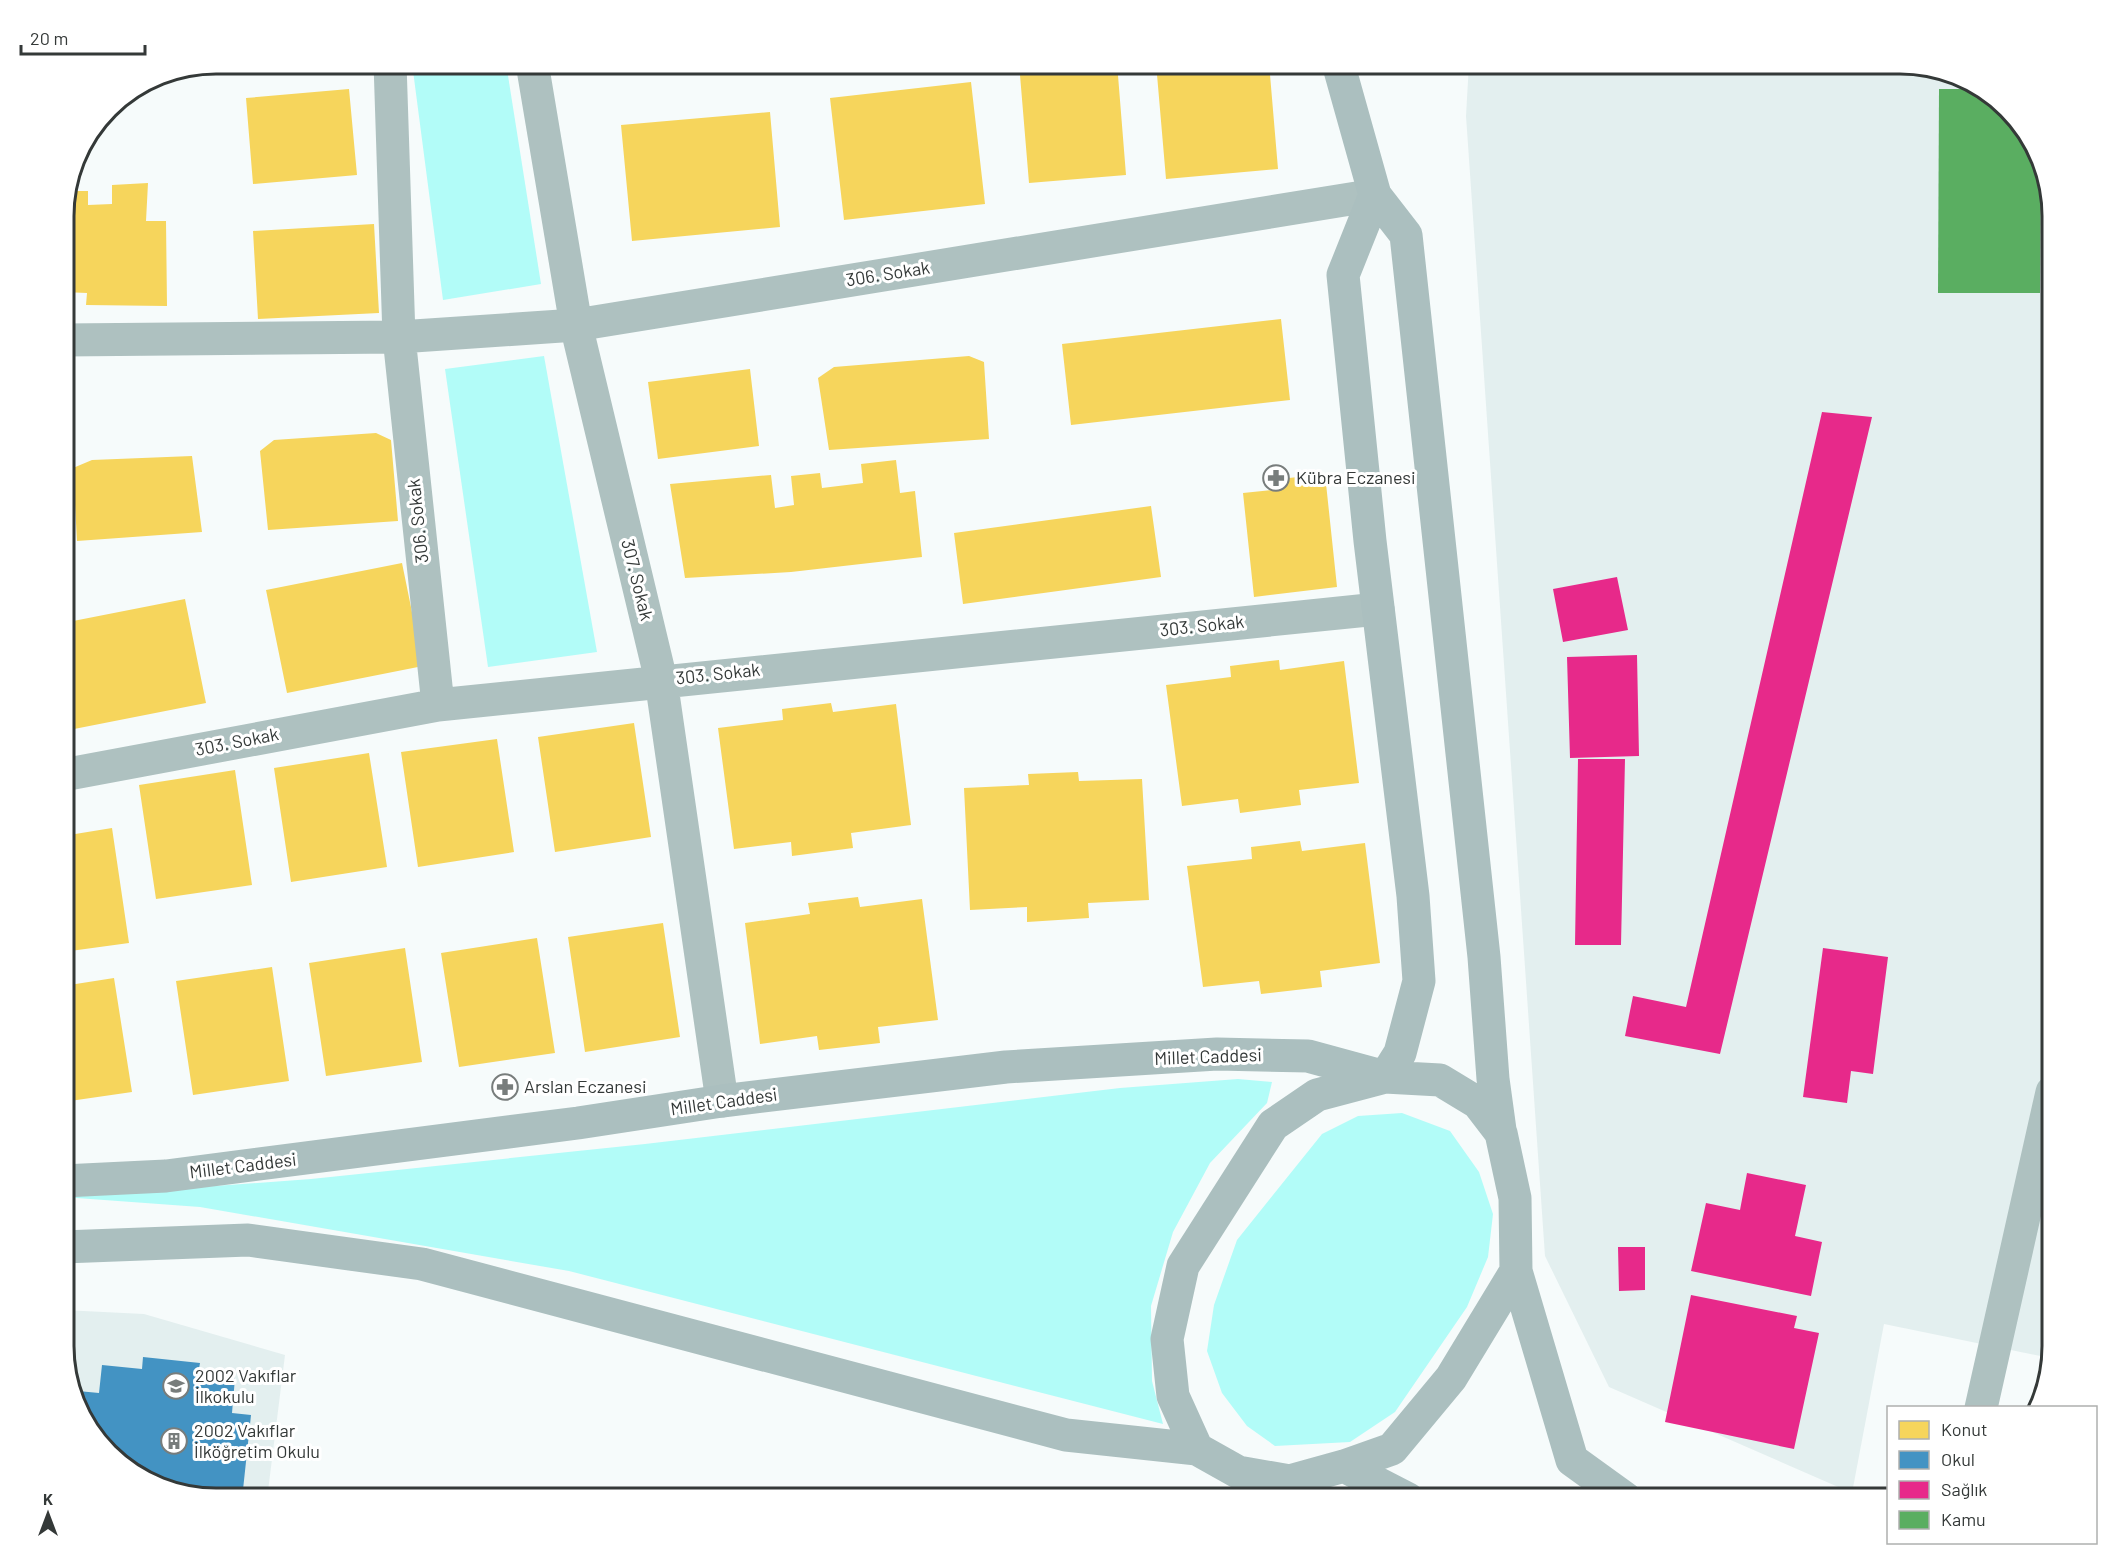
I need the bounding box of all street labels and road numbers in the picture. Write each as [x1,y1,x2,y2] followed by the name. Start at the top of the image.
[844,256,931,291] street label: 306. Sokak
[402,478,432,564] street label: 306. Sokak
[617,537,659,623] street label: 307. Sokak
[1159,610,1245,640] street label: 303. Sokak
[675,658,761,688] street label: 303. Sokak
[193,722,280,760] street label: 303. Sokak
[1154,1043,1262,1069] street label: Millet Caddesi
[669,1083,779,1119] street label: Millet Caddesi
[188,1148,298,1182] street label: Millet Caddesi

